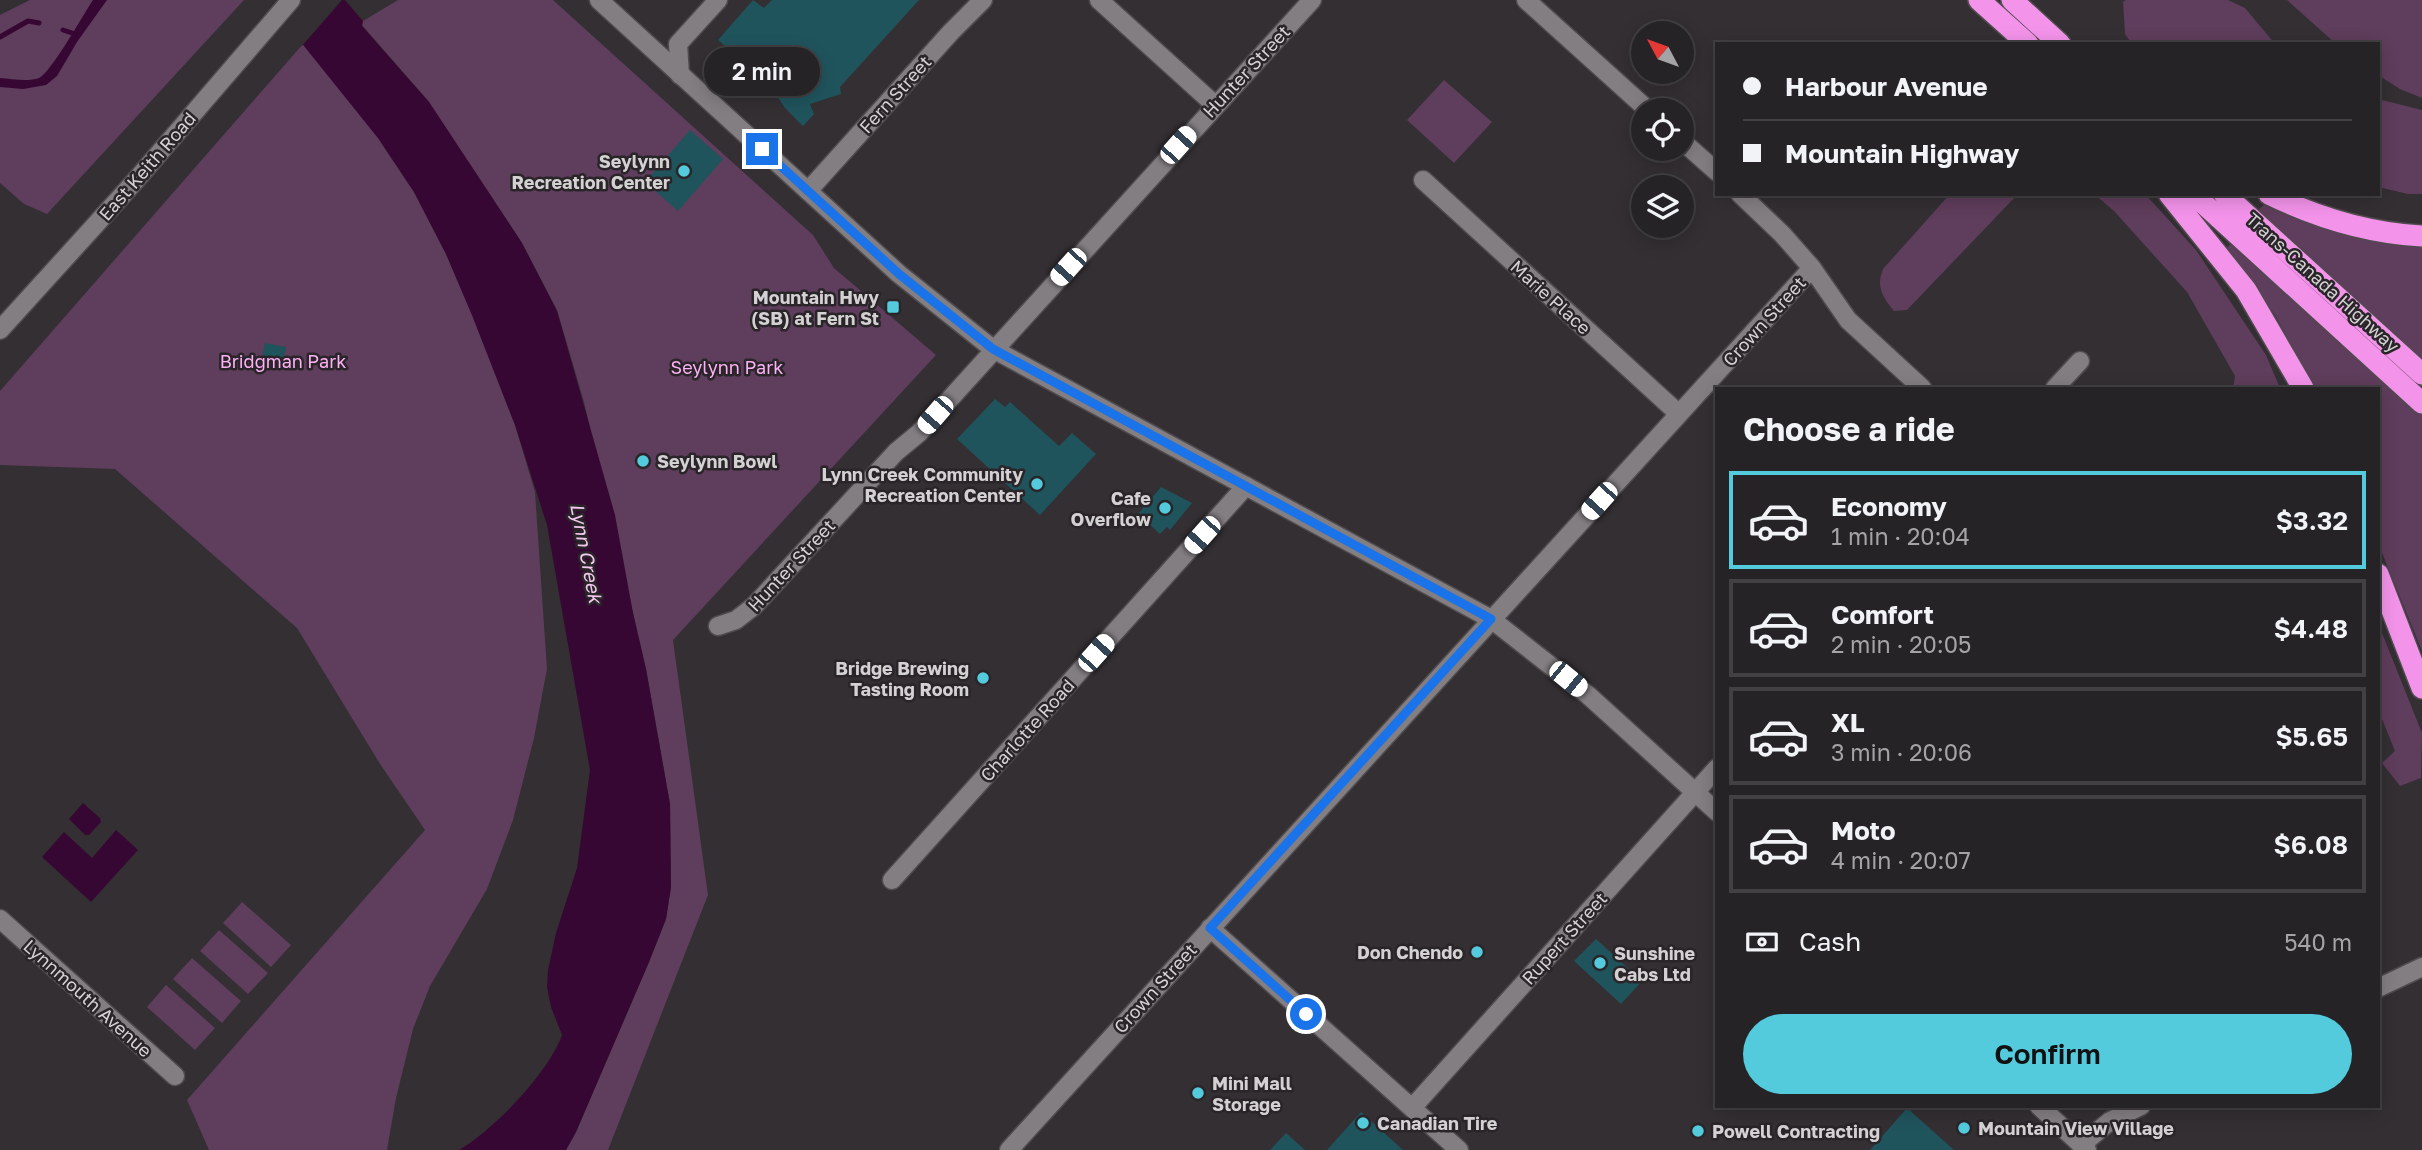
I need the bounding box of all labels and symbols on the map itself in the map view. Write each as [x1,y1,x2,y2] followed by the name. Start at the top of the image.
[1198,20,1294,122] street label: Hunter Street
[1631,21,1694,84] north arrow
[704,47,820,96] callout: 2 min
[854,51,936,137] street label: Fern Street
[94,107,200,225] street label: East Keith Road
[1157,122,1200,168] car
[746,133,778,165] route end
[512,150,670,193] place label: Seylynn Recreation Center
[676,163,692,179] marker: Seylynn Recreation Center
[2242,208,2404,356] street label: Trans-Canada Highway
[1047,244,1090,290] car
[1506,255,1596,339] street label: Marie Place
[1718,272,1810,370] street label: Crown Street
[751,286,879,329] place label: Mountain Hwy (SB) at Fern St
[885,299,901,315] marker: Mountain Hwy (SB) at Fern St
[220,350,346,372] park label: Bridgman Park
[671,356,783,378] park label: Seylynn Park
[914,392,957,438] car
[657,450,777,472] place label: Seylynn Bowl
[635,453,651,469] marker: Seylynn Bowl
[821,463,1023,506] place label: Lynn Creek Community Recreation Center
[1029,476,1045,492] marker: Lynn Creek Community Recreation Center
[1578,478,1621,524] car
[1071,487,1151,530] place label: Cafe Overflow
[1157,500,1173,516] marker: Cafe Overflow
[566,501,608,607] water label: Lynn Creek
[1181,512,1224,558] car
[743,514,839,616] street label: Hunter Street
[1075,630,1118,676] car
[835,657,969,700] place label: Bridge Brewing Tasting Room
[1546,658,1591,700] car
[975,670,991,686] marker: Bridge Brewing Tasting Room
[975,674,1079,786] street label: Charlotte Road
[1517,887,1611,989] street label: Rupert Street
[19,935,157,1061] street label: Lynnmouth Avenue
[1109,939,1201,1037] street label: Crown Street
[1357,941,1463,963] place label: Don Chendo
[1614,942,1695,985] place label: Sunshine Cabs Ltd
[1469,944,1485,960] marker: Don Chendo
[1592,955,1608,971] marker: Sunshine Cabs Ltd
[1290,998,1322,1030] route start
[1212,1072,1292,1115] place label: Mini Mall Storage
[1190,1085,1206,1101] marker: Mini Mall Storage
[1377,1112,1498,1134] place label: Canadian Tire
[1355,1115,1371,1131] marker: Canadian Tire
[1978,1117,2174,1139] place label: Mountain View Village
[1712,1120,1880,1142] place label: Powell Contracting
[1956,1120,1972,1136] marker: Mountain View Village
[1690,1123,1706,1139] marker: Powell Contracting

